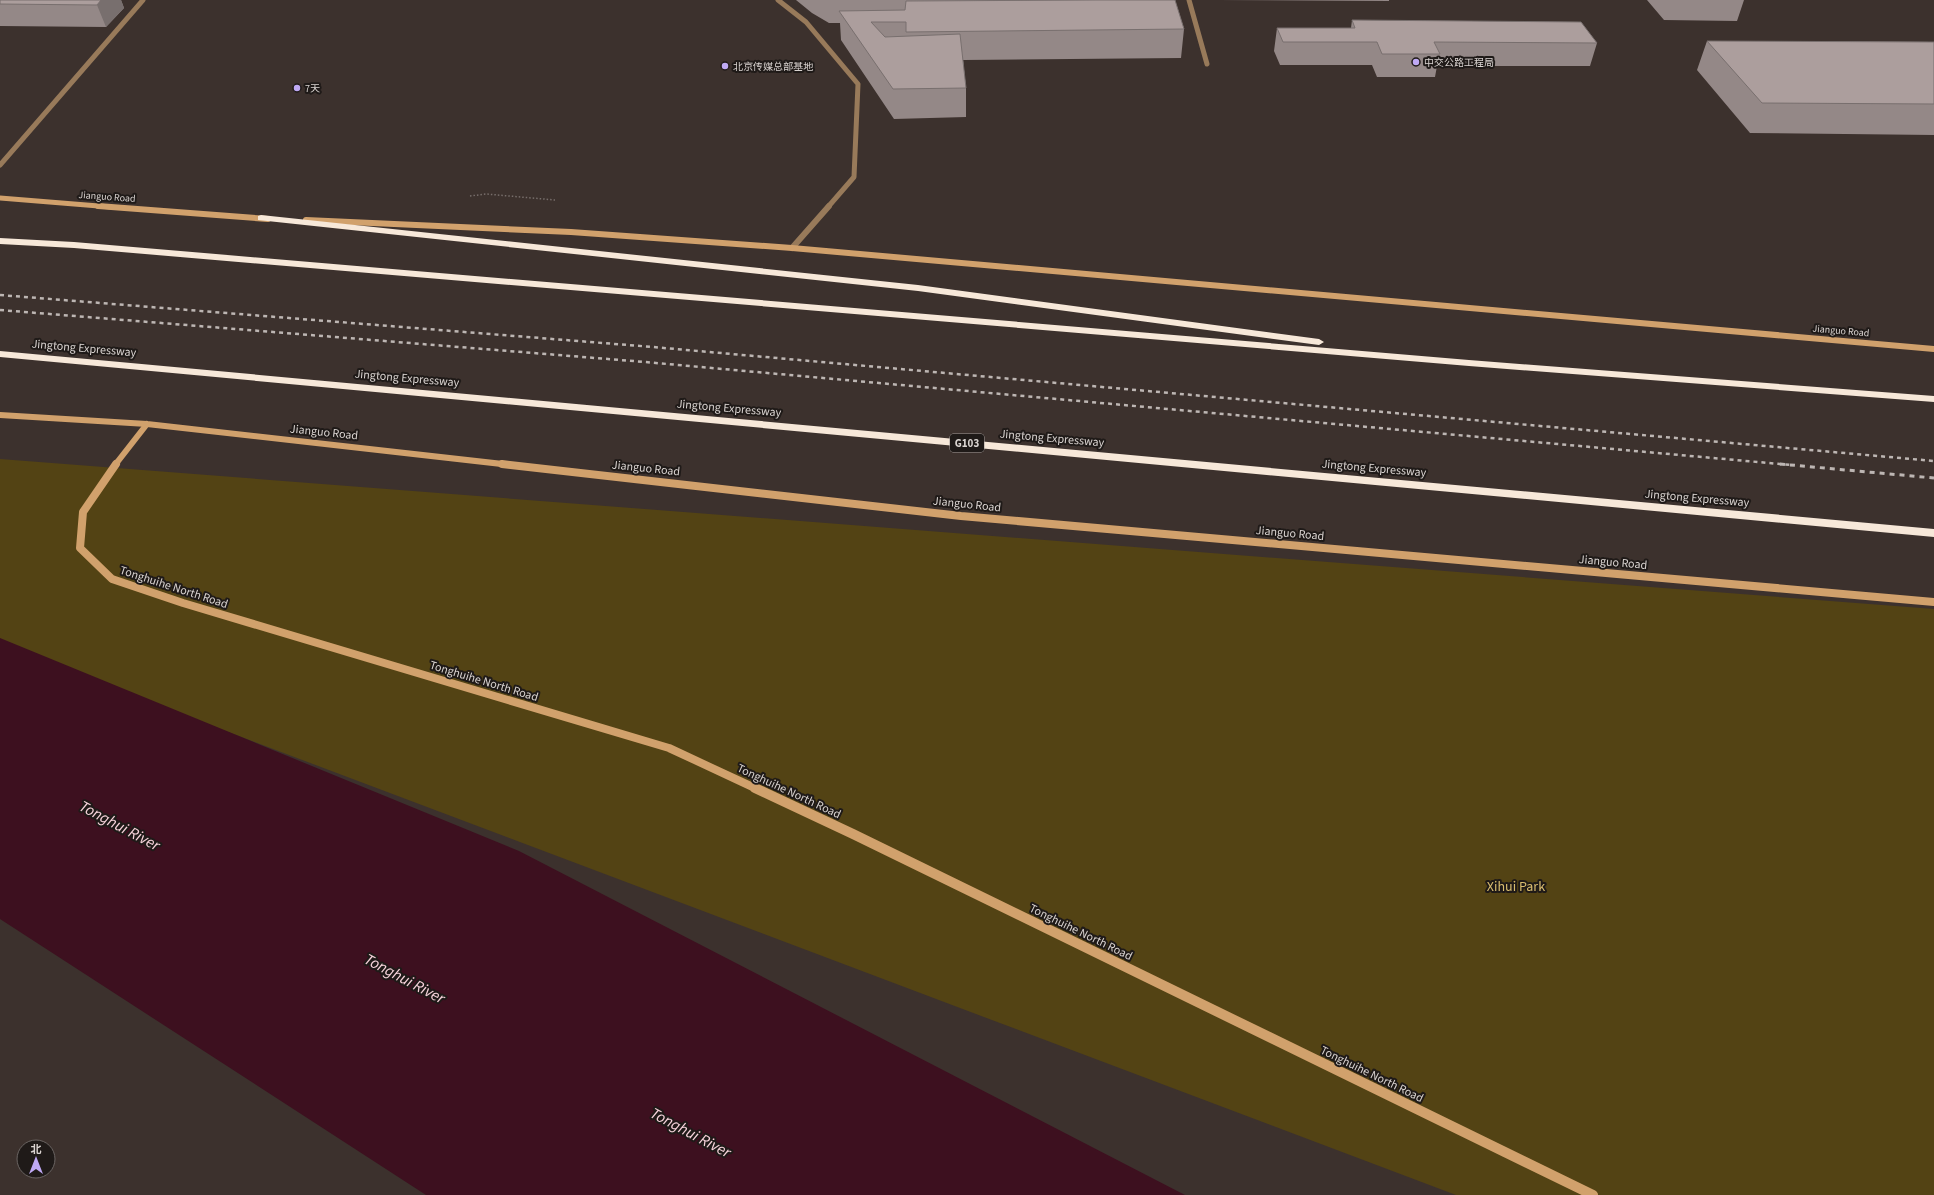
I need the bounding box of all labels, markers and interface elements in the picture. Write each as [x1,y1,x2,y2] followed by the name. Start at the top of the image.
[1424,56,1494,70] place label: 中交公路工程局
[1411,57,1421,67] marker: 中交公路工程局
[733,60,814,74] place label: 北京传媒总部基地
[720,61,730,71] marker: 北京传媒总部基地
[305,82,320,96] place label: 7天
[292,83,302,93] marker: 7天
[78,188,136,206] street label: Jianguo Road
[1812,322,1870,340] street label: Jianguo Road
[31,335,137,362] street label: Jingtong Expressway
[354,365,460,392] street label: Jingtong Expressway
[676,395,782,422] street label: Jingtong Expressway
[289,420,359,445] street label: Jianguo Road
[999,425,1105,452] street label: Jingtong Expressway
[950,434,984,452] road number: G103
[1321,455,1427,482] street label: Jingtong Expressway
[611,456,681,481] street label: Jianguo Road
[1644,485,1750,512] street label: Jingtong Expressway
[932,492,1002,517] street label: Jianguo Road
[1255,522,1325,545] street label: Jianguo Road
[1578,551,1648,574] street label: Jianguo Road
[118,562,230,613] street label: Tonghuihe North Road
[427,657,540,706] street label: Tonghuihe North Road
[734,760,844,823] street label: Tonghuihe North Road
[75,795,165,857] water label: Tonghui River
[1487,877,1545,897] park label: Xihui Park
[1026,900,1135,965] street label: Tonghuihe North Road
[360,948,450,1010] water label: Tonghui River
[1317,1042,1426,1107] street label: Tonghuihe North Road
[646,1102,736,1164] water label: Tonghui River
[16,1139,56,1179] north arrow
[31,1142,42,1157] text: 北

